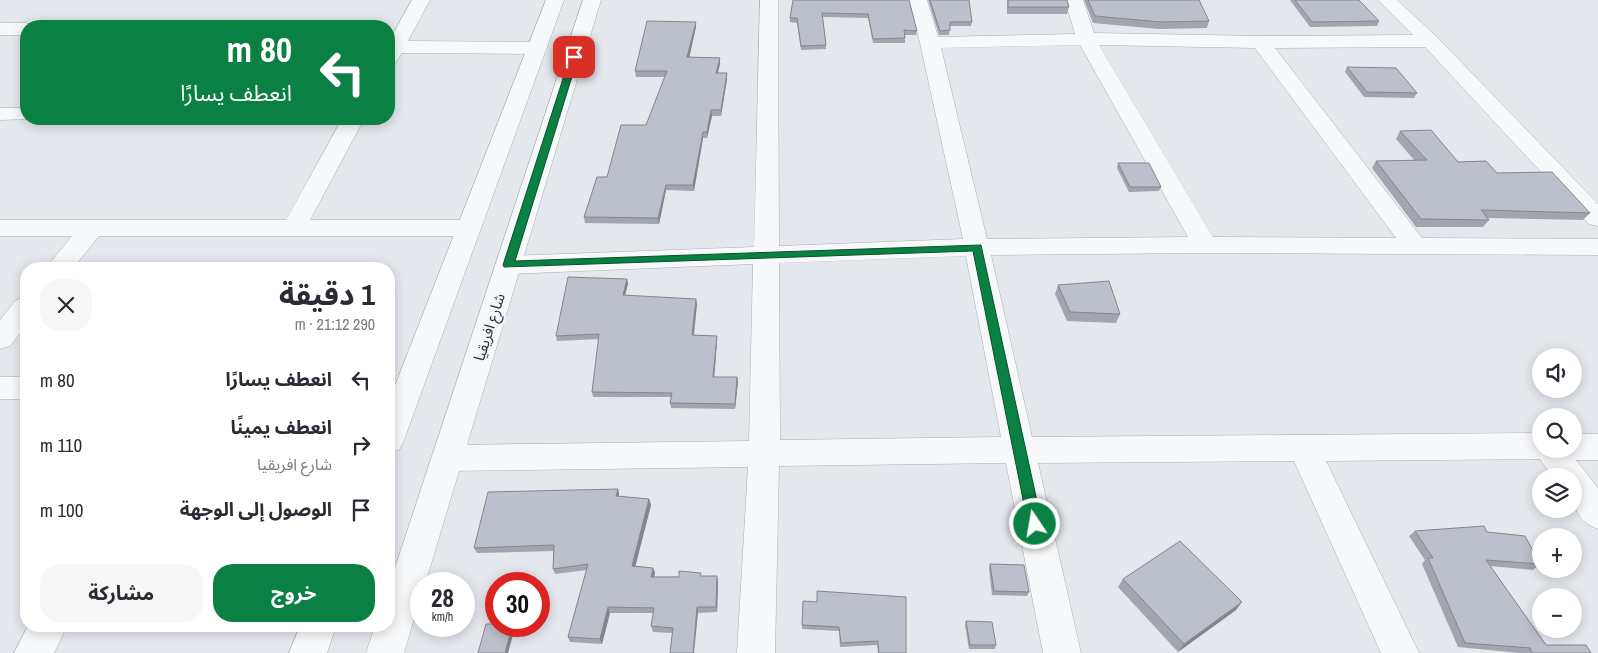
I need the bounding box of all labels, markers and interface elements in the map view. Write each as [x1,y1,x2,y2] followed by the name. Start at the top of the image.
[227,26,292,73] text: 80 m
[553,36,595,78] pin
[310,40,375,105] icon: left
[560,43,588,71] icon: arrive
[180,78,292,108] text: انعطف يسارًا
[279,274,375,314] text: 1 دقيقة
[40,279,92,331] button: close
[468,290,512,364] street label: شارع افريقيا
[295,313,375,335] text: 290 m · 21:12
[1532,348,1582,638] map controls
[1532,348,1582,398] button: sound
[226,366,332,392] text: انعطف يسارًا
[347,366,375,394] icon: left
[40,367,75,393] text: 80 m
[1532,408,1582,458] button: search
[231,414,332,440] text: انعطف يمينًا
[347,431,375,459] icon: right
[40,432,82,458] text: 110 m
[257,453,332,475] text: شارع افريقيا
[1532,468,1582,518] button: layers
[180,496,332,522] text: الوصول إلى الوجهة
[347,496,375,524] icon: arrive
[40,497,83,523] text: 100 m
[1008,497,1060,549] position arrow
[1532,528,1582,578] button: +
[40,564,203,622] button: مشاركة
[213,564,375,622] button: خروج
[485,572,550,637] speed limit sign: 30
[431,581,454,615] text: 28
[1532,588,1582,638] button: −
[432,609,453,625] text: km/h

